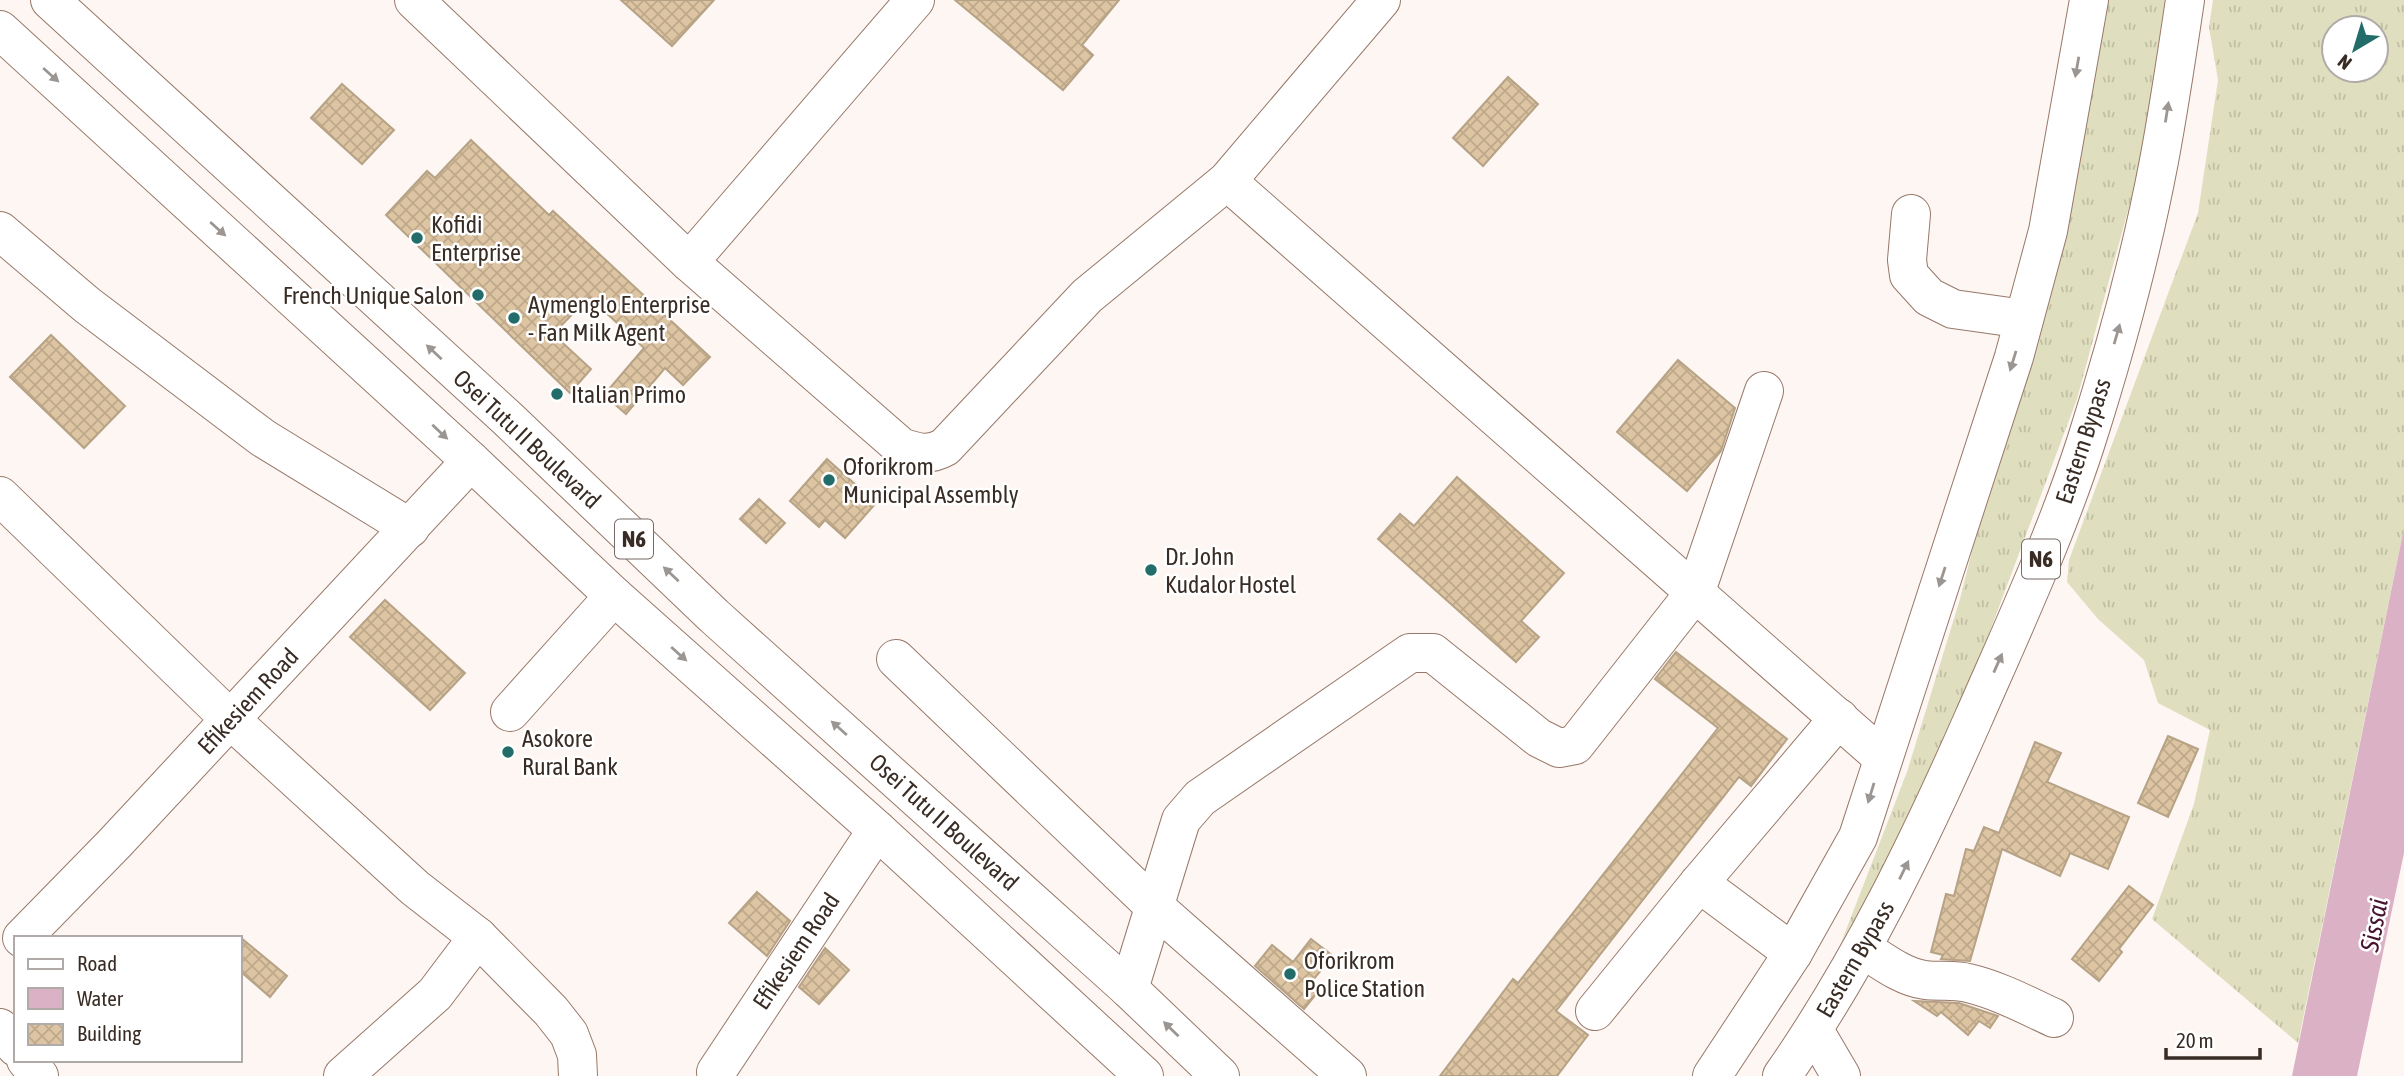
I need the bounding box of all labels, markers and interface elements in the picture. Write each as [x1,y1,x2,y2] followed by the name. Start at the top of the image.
[2320,14,2390,84] north arrow
[2333,50,2356,75] text: N
[2072,56,2083,78] one-way arrow
[42,67,59,83] one-way arrow
[2162,101,2173,123] one-way arrow
[431,211,521,266] place label: Kofidi Enterprise
[210,221,227,236] one-way arrow
[409,230,425,246] marker: Kofidi Enterprise
[283,282,464,309] place label: French Unique Salon
[470,287,486,303] marker: French Unique Salon
[528,291,710,346] place label: Aymenglo Enterprise - Fan Milk Agent
[506,310,522,326] marker: Aymenglo Enterprise - Fan Milk Agent
[2112,323,2123,345] one-way arrow
[426,344,443,360] one-way arrow
[2007,351,2017,372] one-way arrow
[448,364,606,514] street label: Osei Tutu II Boulevard
[2050,375,2116,507] street label: Eastern Bypass
[571,381,686,408] place label: Italian Primo
[549,386,565,402] marker: Italian Primo
[431,424,448,440] one-way arrow
[843,453,1019,508] place label: Oforikrom Municipal Assembly
[821,472,837,488] marker: Oforikrom Municipal Assembly
[615,520,653,558] road number: N6
[2022,540,2060,579] road number: N6
[1165,543,1297,598] place label: Dr. John Kudalor Hostel
[1143,562,1159,578] marker: Dr. John Kudalor Hostel
[663,567,680,583] one-way arrow
[1936,567,1947,588] one-way arrow
[192,643,304,759] street label: Efikesiem Road
[670,646,688,662] one-way arrow
[1993,652,2004,673] one-way arrow
[830,720,848,736] one-way arrow
[522,725,618,780] place label: Asokore Rural Bank
[500,744,516,760] marker: Asokore Rural Bank
[864,748,1024,896] street label: Osei Tutu II Boulevard
[1865,783,1875,804] one-way arrow
[1898,860,1909,880] one-way arrow
[747,888,845,1014] street label: Efikesiem Road
[1811,896,1899,1022] street label: Eastern Bypass
[2354,896,2394,955] water label: Sissai
[14,936,242,1062] legend
[1304,947,1425,1002] place label: Oforikrom Police Station
[77,951,117,975] text: Road
[1282,966,1298,982] marker: Oforikrom Police Station
[77,986,124,1010] text: Water
[2166,1016,2260,1060] scale bar
[77,1021,141,1045] text: Building
[1163,1021,1180,1037] one-way arrow
[2176,1028,2214,1052] text: 20 m

